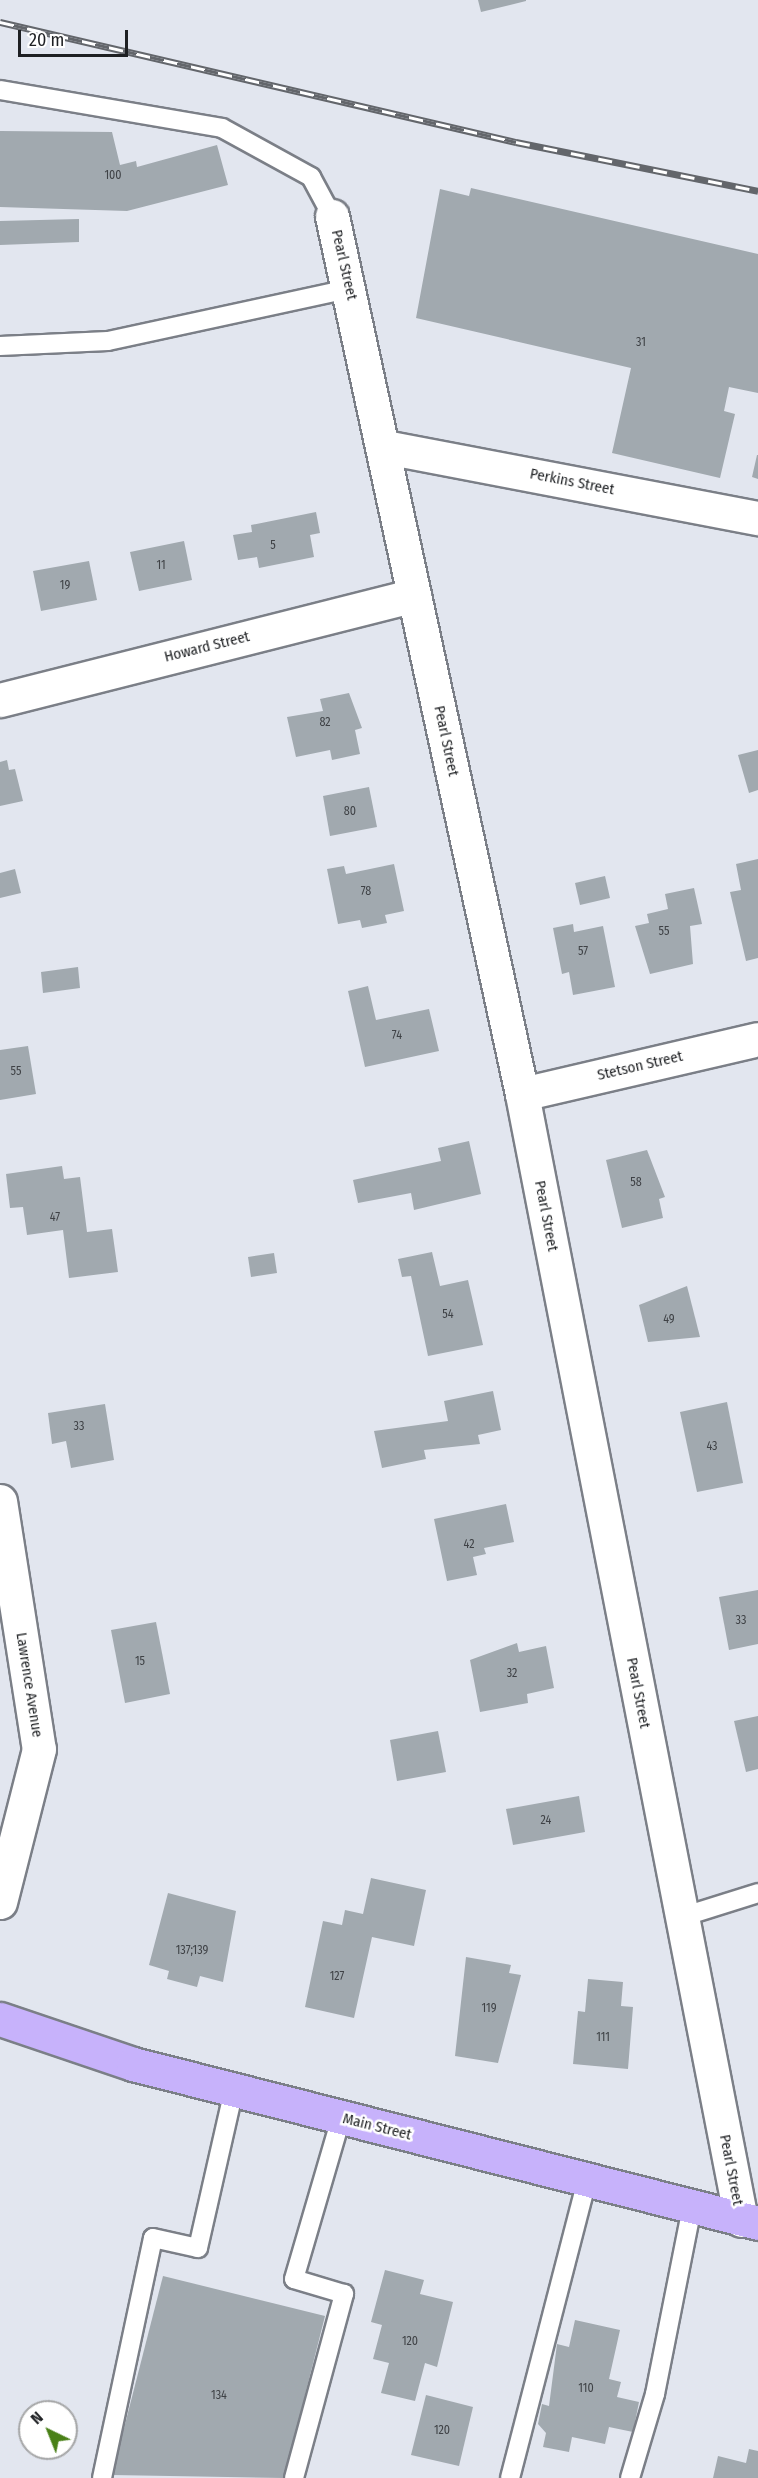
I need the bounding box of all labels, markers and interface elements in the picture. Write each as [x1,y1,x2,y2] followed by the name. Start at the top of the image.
[21,18,130,56] scale bar
[29,29,64,51] text: 20 m
[104,169,122,183] house number: 100
[327,228,361,302] street label: Pearl Street
[636,336,646,350] house number: 31
[528,465,616,499] street label: Perkins Street
[270,539,276,553] house number: 5
[156,559,166,573] house number: 11
[60,579,70,593] house number: 19
[163,628,251,666] street label: Howard Street
[430,704,462,778] street label: Pearl Street
[319,716,331,730] house number: 82
[344,805,356,819] house number: 80
[361,885,371,899] house number: 78
[659,925,669,939] house number: 55
[578,945,588,959] house number: 57
[392,1029,402,1043] house number: 74
[596,1047,684,1085] street label: Stetson Street
[11,1065,21,1079] house number: 55
[630,1176,642,1190] house number: 58
[530,1179,562,1253] street label: Pearl Street
[50,1211,60,1225] house number: 47
[442,1308,454,1322] house number: 54
[663,1313,675,1327] house number: 49
[74,1420,84,1434] house number: 33
[706,1440,718,1454] house number: 43
[464,1538,474,1552] house number: 42
[736,1614,746,1628] house number: 33
[12,1631,46,1739] street label: Lawrence Avenue
[135,1655,145,1669] house number: 15
[622,1656,654,1730] street label: Pearl Street
[507,1667,517,1681] house number: 32
[541,1814,551,1828] house number: 24
[176,1944,208,1958] house number: 137;139
[330,1970,344,1984] house number: 127
[481,2002,497,2016] house number: 119
[596,2031,610,2045] house number: 111
[341,2110,413,2144] street label: Main Street
[715,2133,747,2207] street label: Pearl Street
[402,2335,418,2349] house number: 120
[578,2382,594,2396] house number: 110
[211,2389,227,2403] house number: 134
[18,2400,78,2460] north arrow
[27,2408,47,2428] text: N
[434,2424,450,2438] house number: 120

